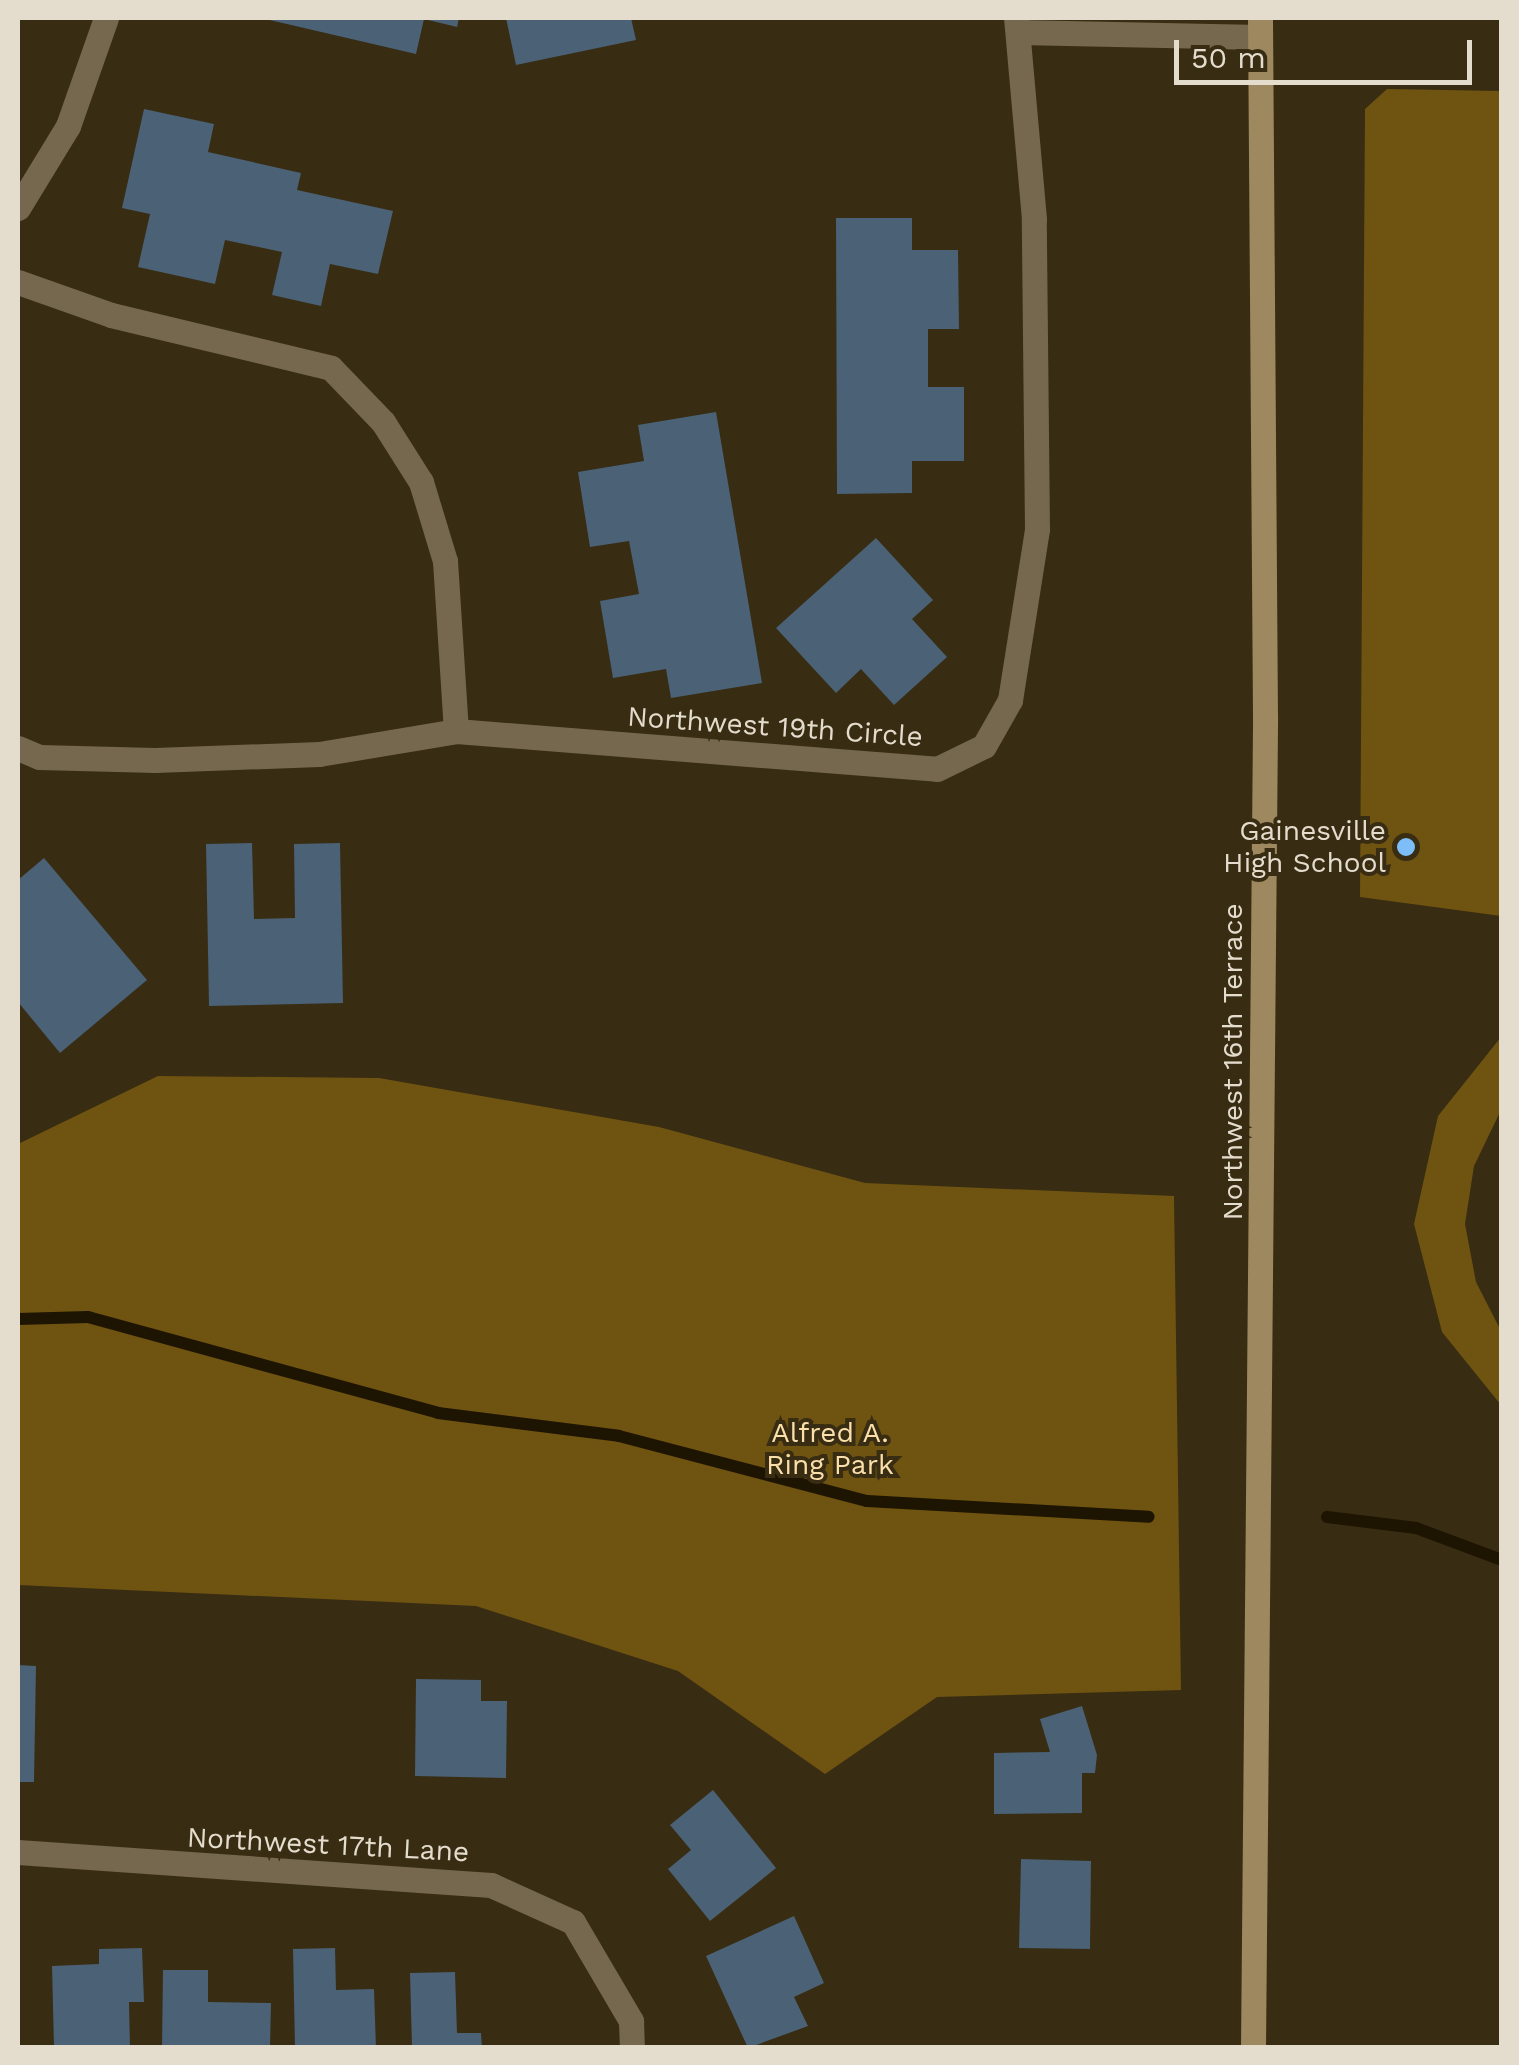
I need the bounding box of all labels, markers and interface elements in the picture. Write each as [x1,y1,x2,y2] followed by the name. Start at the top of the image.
[1179,20,1476,82] scale bar
[1191,40,1266,75] text: 50 m
[626,700,924,754] street label: Northwest 19th Circle
[1223,814,1386,880] place label: Gainesville High School
[1395,836,1417,858] marker: Gainesville High School
[1216,903,1250,1221] street label: Northwest 16th Terrace
[766,1416,894,1482] park label: Alfred A. Ring Park
[186,1821,470,1869] street label: Northwest 17th Lane

